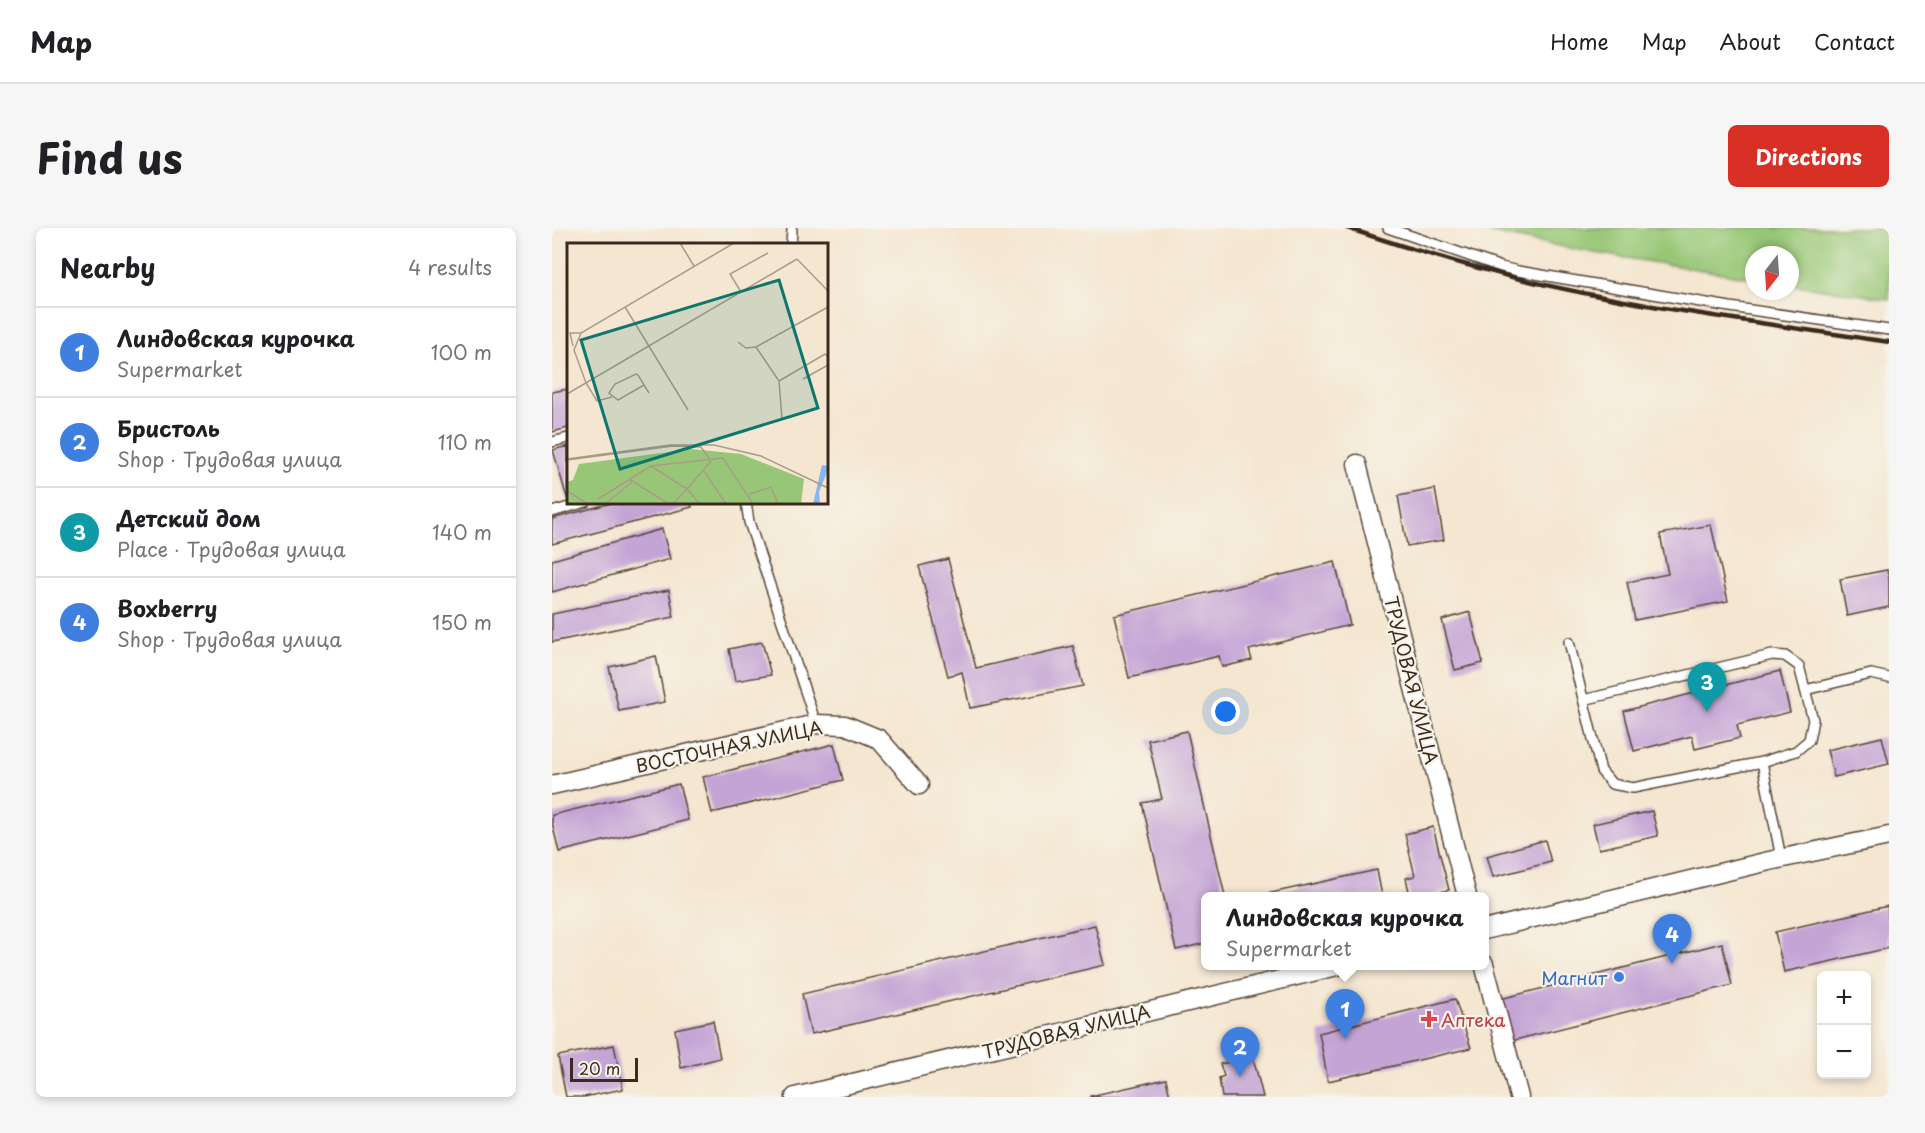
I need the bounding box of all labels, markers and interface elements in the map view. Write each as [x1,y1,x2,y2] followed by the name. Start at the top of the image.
[30,20,92,63] text: Map
[1550,25,1609,57] text: Home
[1642,25,1687,57] text: Map
[1720,25,1781,57] text: About
[1814,25,1895,57] text: Contact
[36,125,183,188] text: Find us
[1728,125,1889,187] button: Directions
[567,243,828,504] inset map
[1745,246,1799,300] north arrow
[60,248,155,287] text: Nearby
[408,252,492,282] text: 4 results
[117,321,355,354] text: Линдовская курочка
[75,337,84,367] text: 1
[431,337,492,367] text: 100 m
[117,354,243,384] text: Supermarket
[117,411,220,444] text: Бристоль
[72,427,87,457] text: 2
[438,427,492,457] text: 110 m
[117,444,342,474] text: Shop · Трудовая улица
[117,501,261,534] text: Детский дом
[73,517,86,547] text: 3
[432,517,492,547] text: 140 m
[117,534,346,564] text: Place · Трудовая улица
[117,591,217,624] text: Boxberry
[1378,593,1446,767] street label: ТРУДОВАЯ УЛИЦА
[73,607,86,637] text: 4
[432,607,492,637] text: 150 m
[117,624,342,654] text: Shop · Трудовая улица
[1688,662,1726,712] pin: 3
[1211,697,1240,726] your location
[633,713,825,779] street label: ВОСТОЧНАЯ УЛИЦА
[1201,892,1489,970] popup
[1226,900,1464,933] text: Линдовская курочка
[1652,914,1692,964] pin: 4
[1226,933,1352,963] text: Supermarket
[1541,964,1608,991] place label: Магнит
[1612,970,1626,984] marker: Магнит
[1817,971,1871,1079] map controls
[1817,971,1871,1025] button: +
[1326,990,1364,1039] pin: 1
[979,997,1153,1065] street label: ТРУДОВАЯ УЛИЦА
[1441,1006,1506,1033] place label: Аптека
[1422,1012,1436,1026] marker: Аптека
[1817,1025,1871,1079] button: −
[1220,1028,1260,1077] pin: 2
[570,1055,638,1082] scale bar
[579,1056,620,1080] text: 20 m

